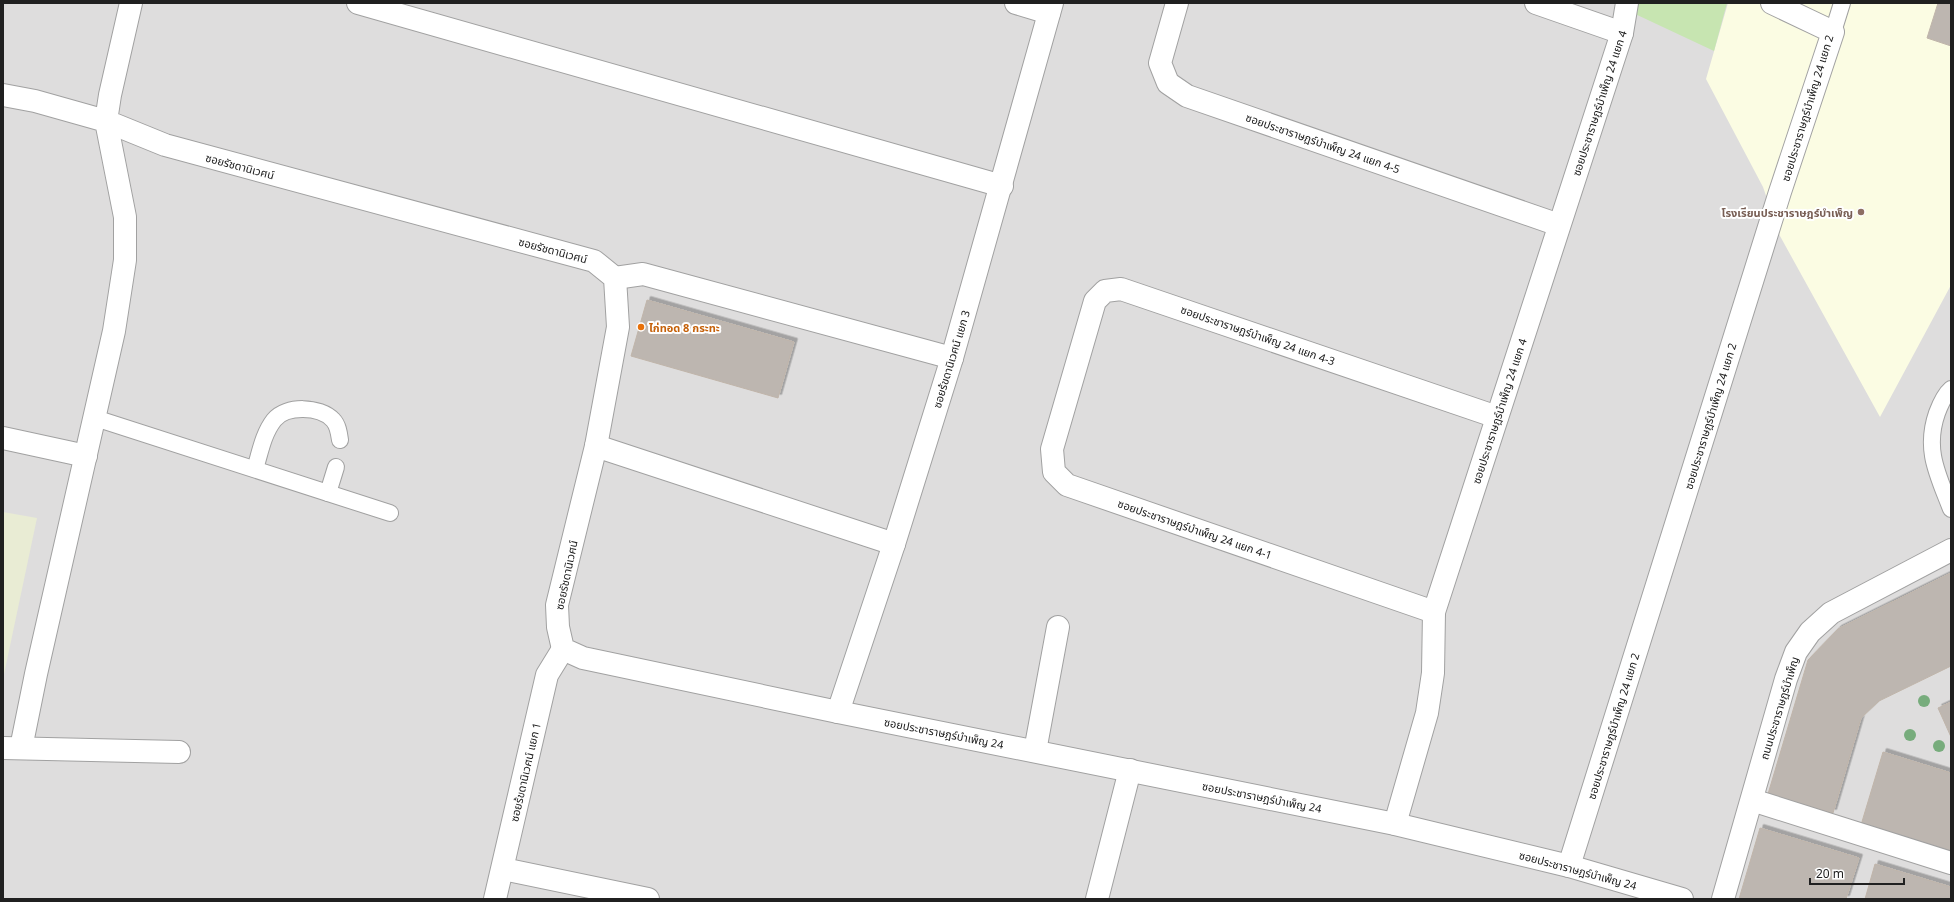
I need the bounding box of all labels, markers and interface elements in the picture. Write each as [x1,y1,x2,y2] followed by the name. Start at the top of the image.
[1568,28,1630,178] street label: ซอยประชาราษฎร์บำเพ็ญ 24 แยก 4
[1778,33,1836,183] street label: ซอยประชาราษฎร์บำเพ็ญ 24 แยก 2
[1244,109,1402,177] street label: ซอยประชาราษฎร์บำเพ็ญ 24 แยก 4-5
[204,150,276,182] street label: ซอยรัชดานิเวศน์
[1722,205,1853,220] place label: โรงเรียนประชาราษฎร์บำเพ็ญ
[1856,207,1866,217] marker: โรงเรียนประชาราษฎร์บำเพ็ญ
[517,234,589,266] street label: ซอยรัชดานิเวศน์
[1179,301,1337,369] street label: ซอยประชาราษฎร์บำเพ็ญ 24 แยก 4-3
[929,308,973,410] street label: ซอยร้ขดานิเวศน์ แยก 3
[649,320,720,335] place label: ไก่ทอด 8 กระทะ
[636,322,646,332] marker: ไก่ทอด 8 กระทะ
[1468,336,1530,486] street label: ซอยประชาราษฎร์บำเพ็ญ 24 แยก 4
[1681,341,1739,491] street label: ซอยประชาราษฎร์บำเพ็ญ 24 แยก 2
[1116,495,1274,563] street label: ซอยประชาราษฎร์บำเพ็ญ 24 แยก 4-1
[551,539,581,611] street label: ซอยรัชดานิเวศน์
[1584,651,1642,801] street label: ซอยประชาราษฎร์บำเพ็ญ 24 แยก 2
[1756,655,1802,761] street label: ถนนประชาราษฎร์บำเพ็ญ
[883,714,1006,752] street label: ซอยประชาราษฎร์บำเพ็ญ 24
[506,721,544,823] street label: ซอยร้ขดานิเวศน์ แยก 1
[1201,778,1324,816] street label: ซอยประชาราษฎร์บำเพ็ญ 24
[1517,847,1639,893] street label: ซอยประชาราษฎร์บำเพ็ญ 24
[1810,860,1904,886] scale bar
[1816,865,1844,882] text: 20 m

